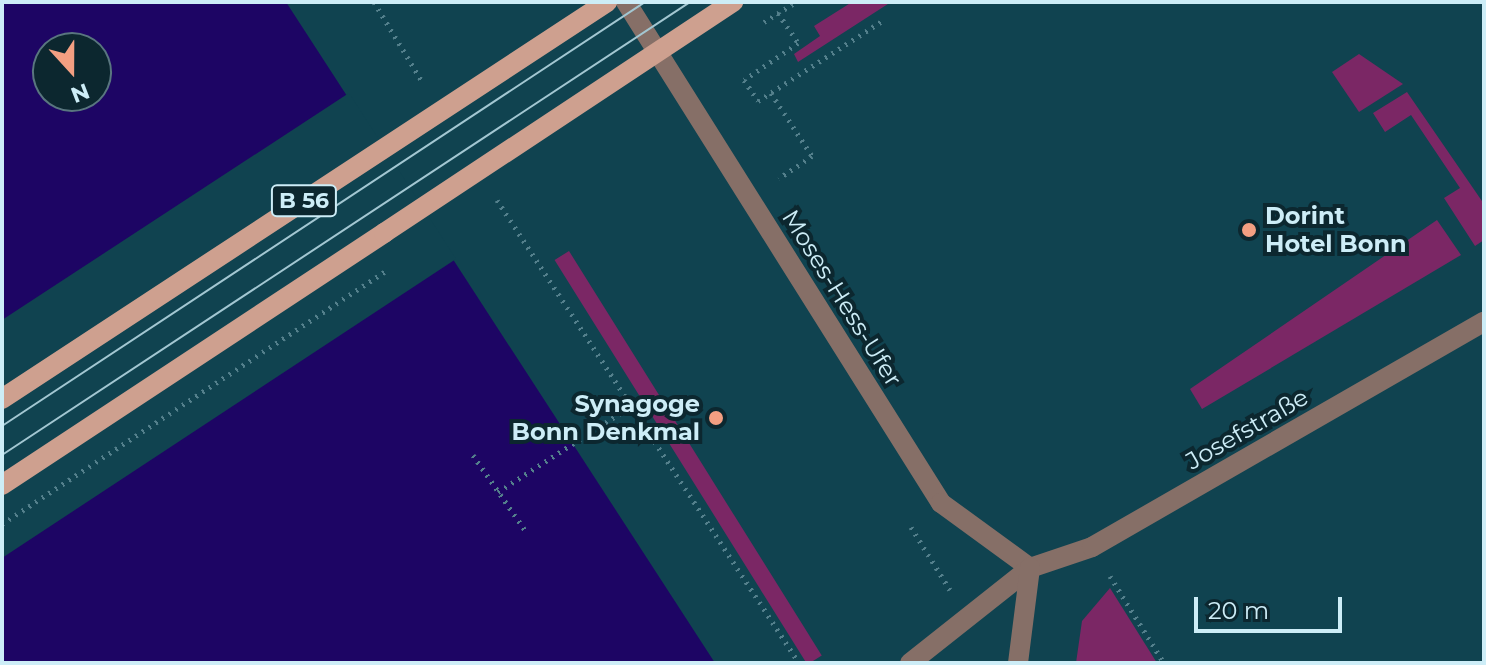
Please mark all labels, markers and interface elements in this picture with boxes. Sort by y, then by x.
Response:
north arrow [32,32,112,112]
text: N [67,77,93,109]
road number: B 56 [270,183,338,219]
place label: Dorint Hotel Bonn [1265,202,1407,258]
street label: Moses-Hess-Ufer [776,204,908,392]
marker: Dorint Hotel Bonn [1240,221,1258,239]
street label: Josefstraße [1181,382,1313,476]
place label: Synagoge Bonn Denkmal [512,390,700,446]
marker: Synagoge Bonn Denkmal [707,409,725,427]
scale bar [1198,581,1346,631]
text: 20 m [1208,596,1269,625]

